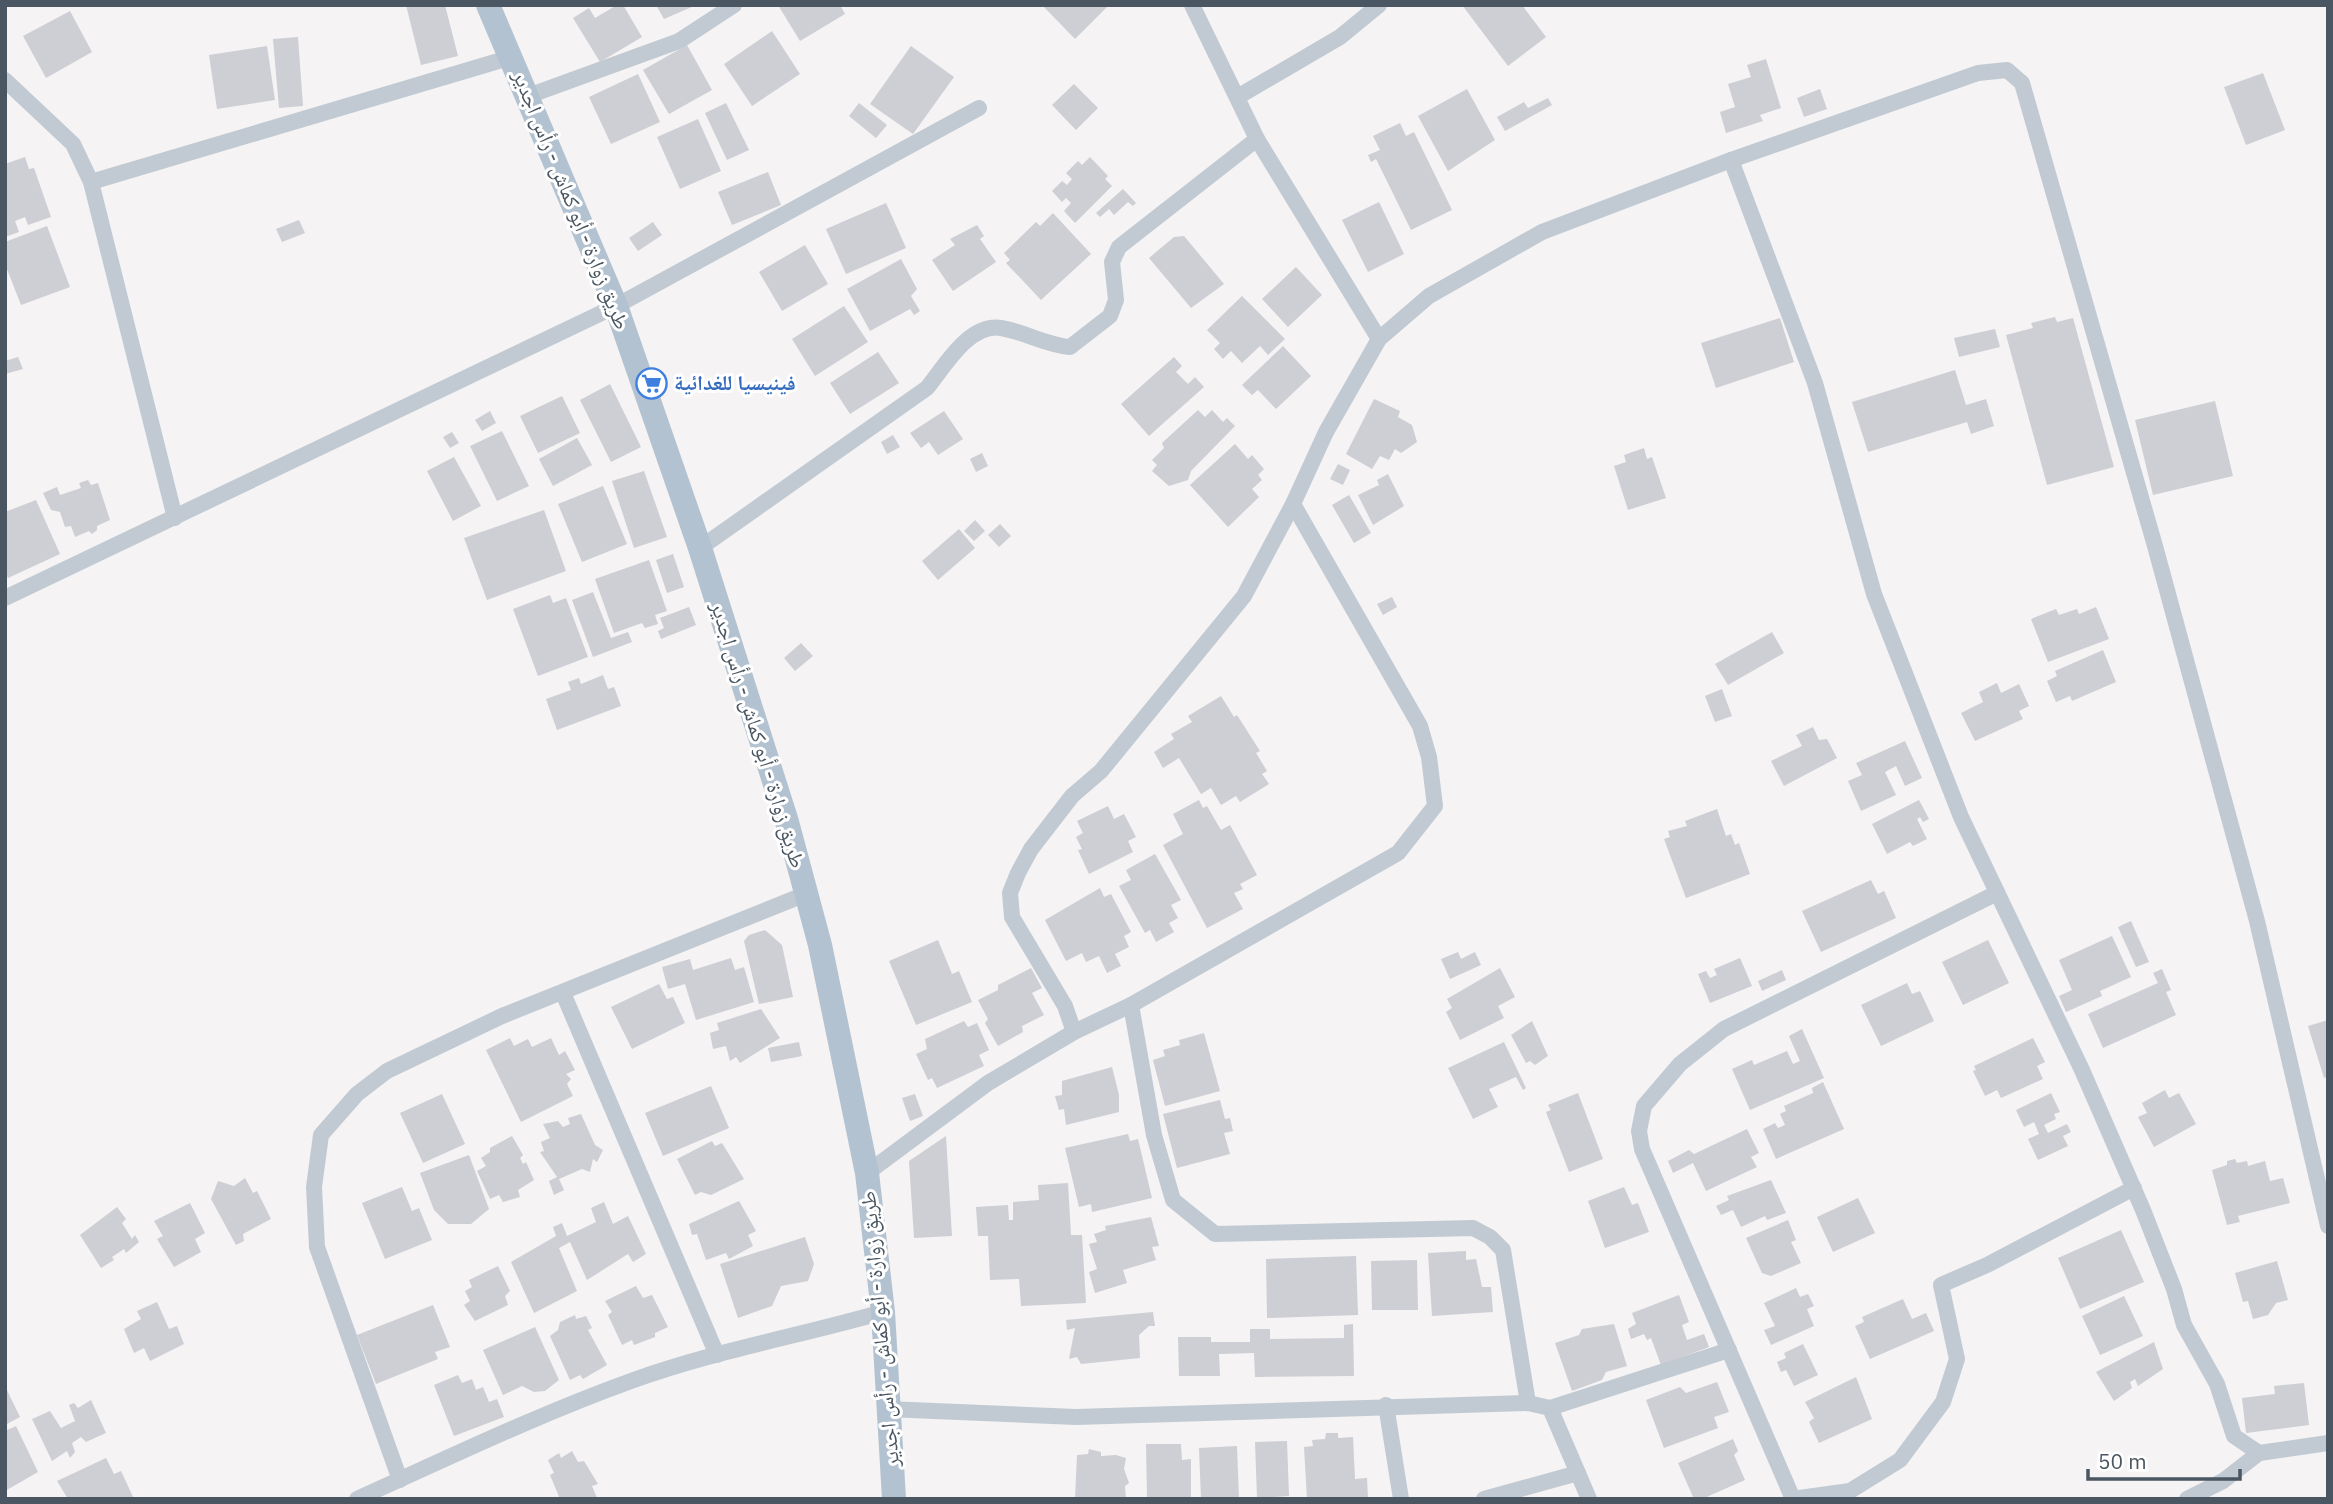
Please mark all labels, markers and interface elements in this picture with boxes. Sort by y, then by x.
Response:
street label: طريق زوارة - أبو كماش - رأس اجدير [507,65,637,333]
supermarket icon: فينيسيا للغدائية [634,366,668,400]
place label: فينيسيا للغدائية [674,368,796,396]
street label: طريق زوارة - أبو كماش - رأس اجدير [705,597,813,871]
street label: طريق زوارة - أبو كماش - رأس اجدير [853,1190,905,1469]
scale bar [2088,1438,2240,1482]
text: 50 m [2098,1447,2147,1475]

